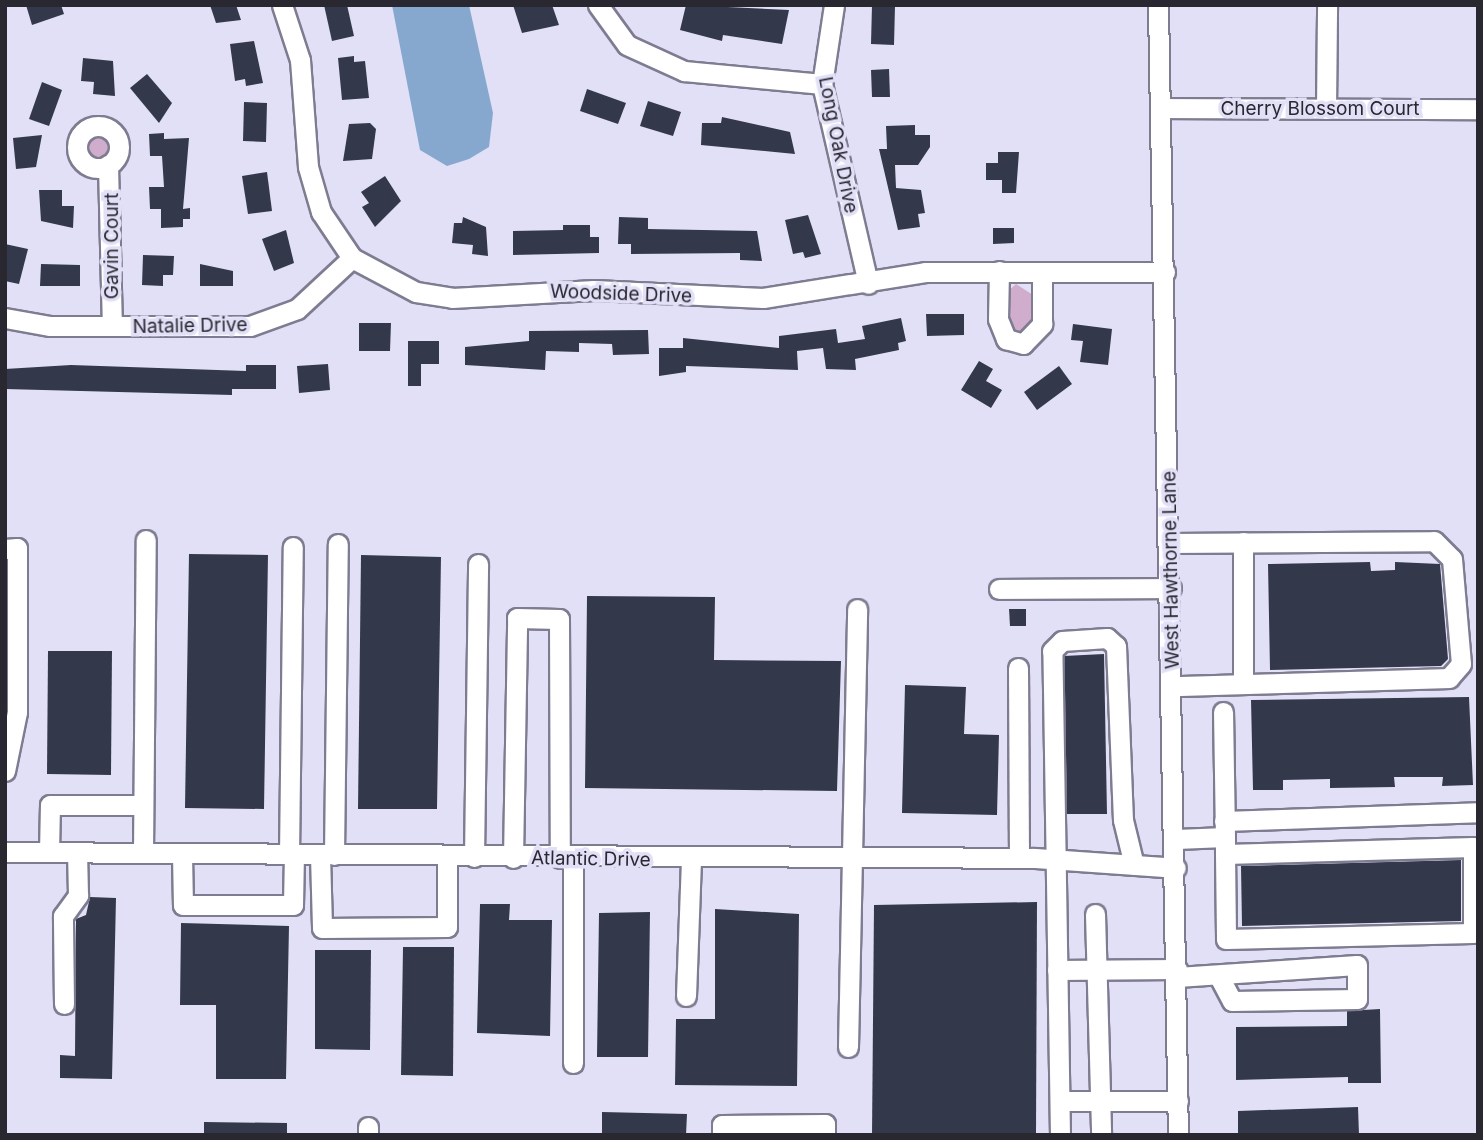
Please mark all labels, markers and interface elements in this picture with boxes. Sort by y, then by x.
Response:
street label: Long Oak Drive [814,75,862,215]
street label: Cherry Blossom Court [1220,98,1420,120]
street label: Gavin Court [101,193,123,299]
street label: Woodside Drive [550,280,692,308]
street label: Natalie Drive [132,314,248,338]
street label: West Hawthorne Lane [1158,471,1184,669]
street label: Atlantic Drive [531,847,651,871]

